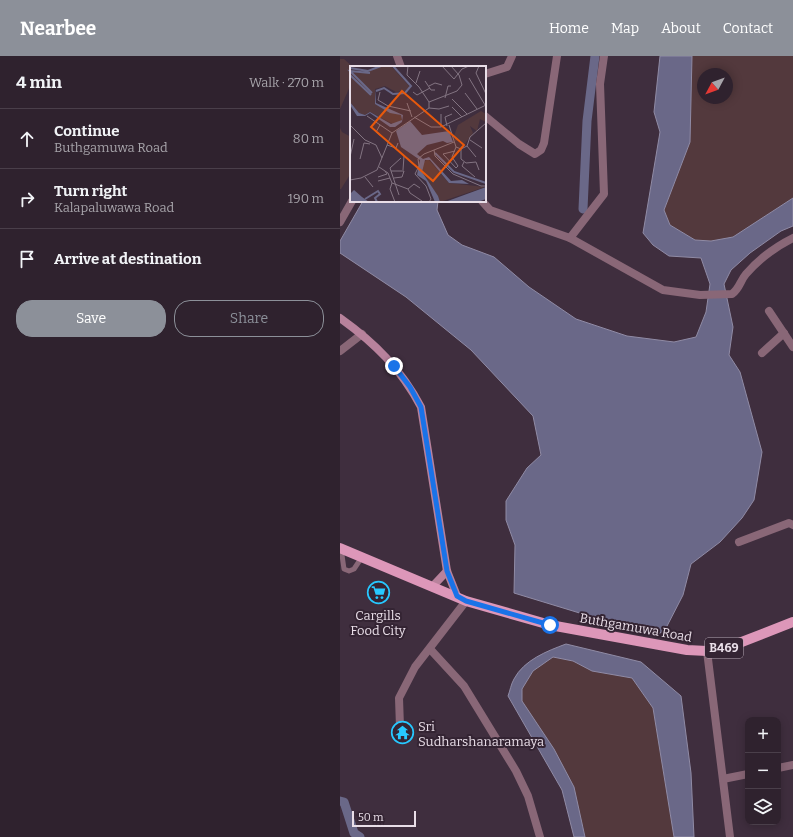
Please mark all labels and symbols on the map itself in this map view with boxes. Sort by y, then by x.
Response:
inset map [350,66,486,202]
north arrow [697,68,733,104]
route end [385,357,403,375]
supermarket icon: Cargills Food City [365,580,391,606]
place label: Cargills Food City [350,608,406,638]
street label: Buthgamuwa Road [579,610,694,645]
route start [541,616,559,634]
road number: B469 [705,638,743,658]
place label: Sri Sudharshanaramaya [418,719,544,749]
temple icon: Sri Sudharshanaramaya [390,720,416,746]
scale bar [352,809,416,828]

